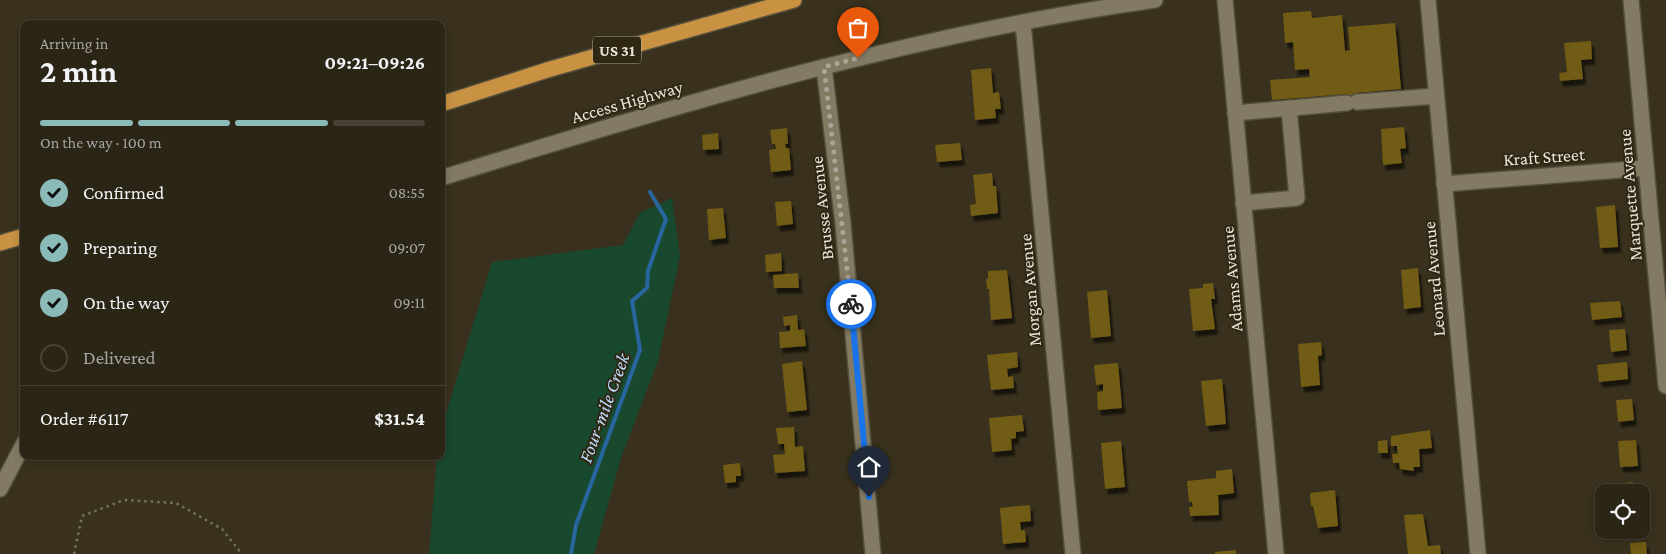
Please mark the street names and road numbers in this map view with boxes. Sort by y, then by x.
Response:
road number: US 31 [593,36,641,64]
street label: Access Highway [569,76,686,127]
street label: Marquette Avenue [1614,128,1646,262]
street label: Kraft Street [1503,144,1586,170]
street label: Brusse Avenue [807,155,837,261]
street label: Leonard Avenue [1419,220,1449,338]
street label: Adams Avenue [1217,225,1247,333]
street label: Morgan Avenue [1015,233,1045,347]

